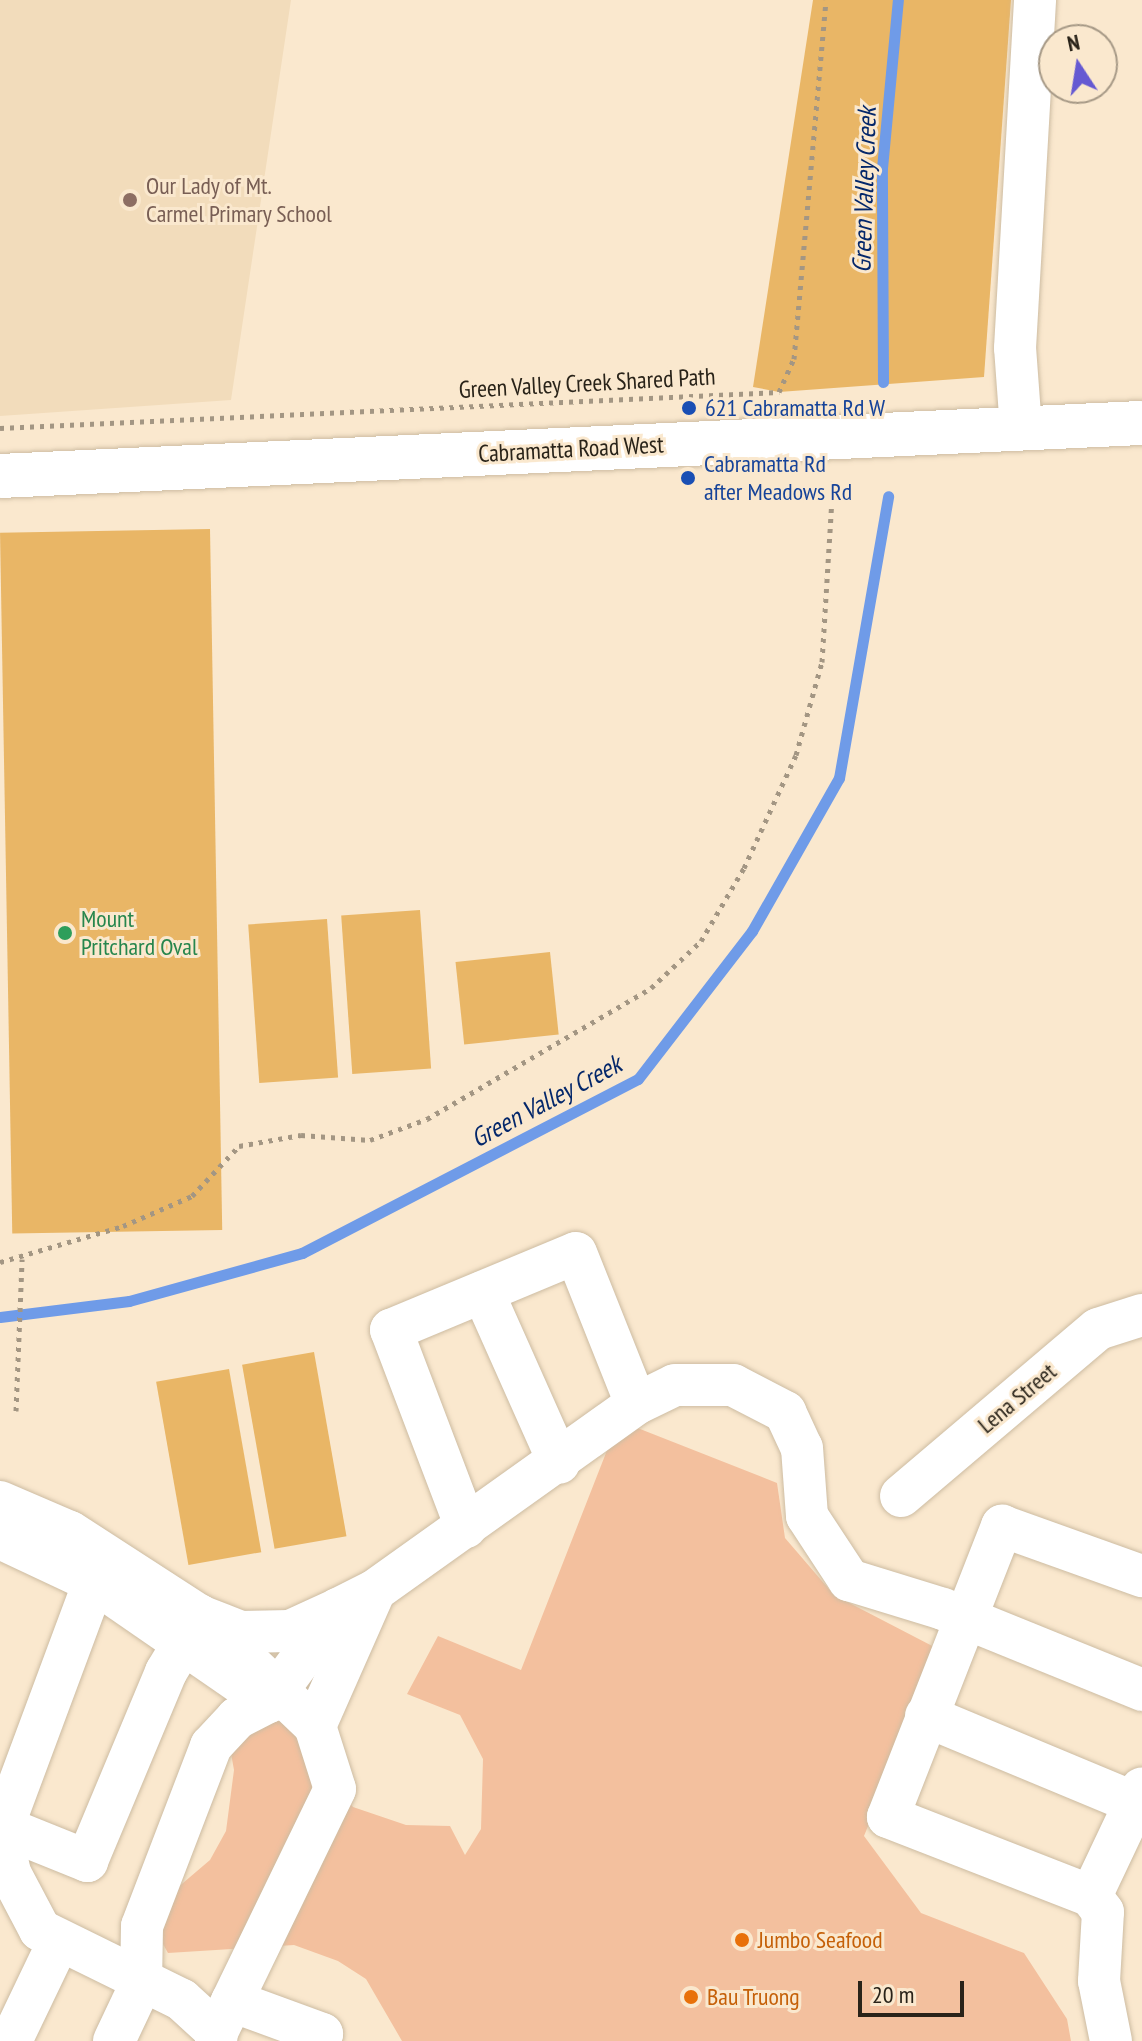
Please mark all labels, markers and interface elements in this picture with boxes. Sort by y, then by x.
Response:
north arrow [1038,24,1118,104]
text: N [1065,28,1082,57]
water label: Green Valley Creek [845,106,883,274]
place label: Our Lady of Mt. Carmel Primary School [146,172,333,228]
marker: Our Lady of Mt. Carmel Primary School [121,191,139,209]
street label: Green Valley Creek Shared Path [457,362,717,404]
place label: 621 Cabramatta Rd W [705,394,886,422]
marker: 621 Cabramatta Rd W [680,399,698,417]
street label: Cabramatta Road West [477,430,665,468]
place label: Cabramatta Rd after Meadows Rd [704,450,852,506]
marker: Cabramatta Rd after Meadows Rd [679,469,697,487]
place label: Mount Pritchard Oval [81,905,198,961]
marker: Mount Pritchard Oval [56,924,74,942]
water label: Green Valley Creek [465,1048,627,1154]
street label: Lena Street [972,1357,1062,1439]
place label: Jumbo Seafood [758,1926,883,1954]
marker: Jumbo Seafood [733,1931,751,1949]
scale bar [862,1965,968,2015]
text: 20 m [872,1979,914,2010]
place label: Bau Truong [707,1983,800,2011]
marker: Bau Truong [682,1988,700,2006]

